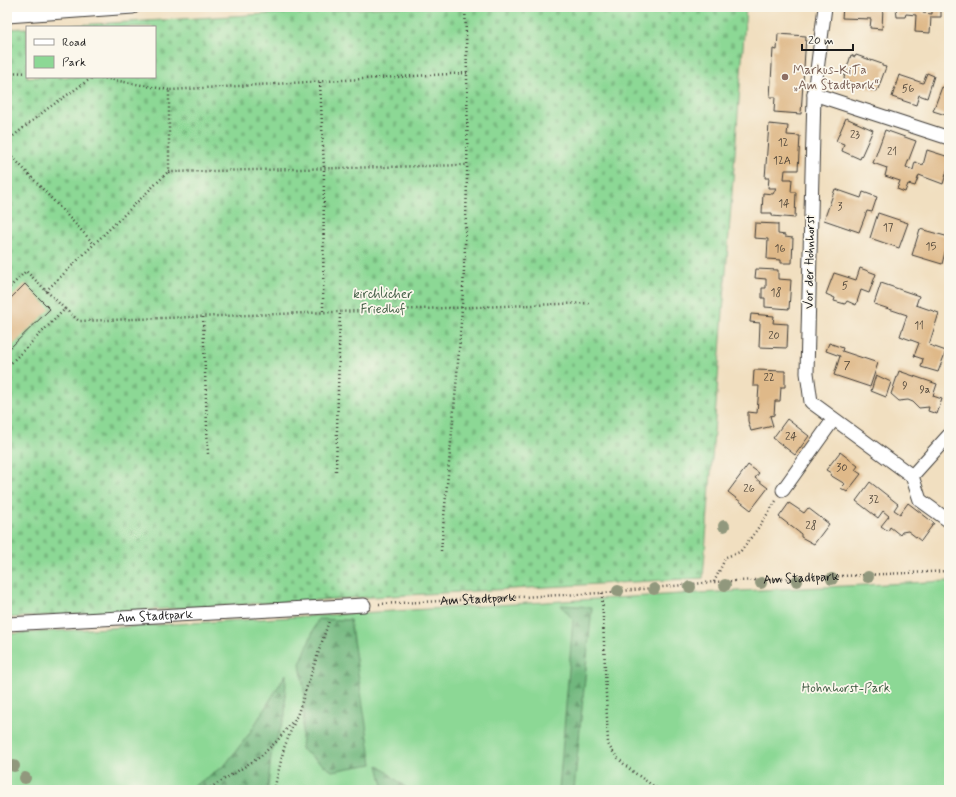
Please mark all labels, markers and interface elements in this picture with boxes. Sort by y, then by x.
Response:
legend [26,26,156,78]
scale bar [802,26,853,52]
text: 20 m [808,33,834,49]
text: Road [62,35,86,51]
text: Park [62,55,86,71]
place label: Markus-KiTa „Am Stadtpark“ [793,62,879,94]
marker: Markus-KiTa „Am Stadtpark“ [780,72,790,82]
house number: 56 [902,82,914,96]
house number: 23 [850,128,860,142]
house number: 12 [778,136,789,150]
house number: 21 [887,145,897,159]
house number: 12A [773,154,791,168]
house number: 14 [778,197,790,211]
house number: 3 [838,200,843,214]
street label: Vor der Hohnhorst [801,215,819,309]
house number: 17 [883,221,894,235]
house number: 15 [926,240,937,254]
house number: 16 [775,242,786,256]
house number: 5 [842,279,849,293]
park label: kirchlicher Friedhof [353,286,413,318]
house number: 18 [771,286,781,300]
house number: 11 [914,319,924,333]
house number: 20 [768,329,780,343]
house number: 7 [844,359,851,373]
house number: 22 [763,371,775,385]
house number: 9 [902,379,908,393]
house number: 9a [919,383,931,397]
house number: 24 [785,430,797,444]
house number: 30 [836,461,848,475]
house number: 26 [743,482,755,496]
house number: 32 [869,493,880,507]
house number: 28 [805,519,817,533]
street label: Am Stadtpark [763,568,840,588]
street label: Am Stadtpark [439,589,517,609]
street label: Am Stadtpark [116,606,194,627]
park label: Hohnhorst-Park [802,680,891,697]

